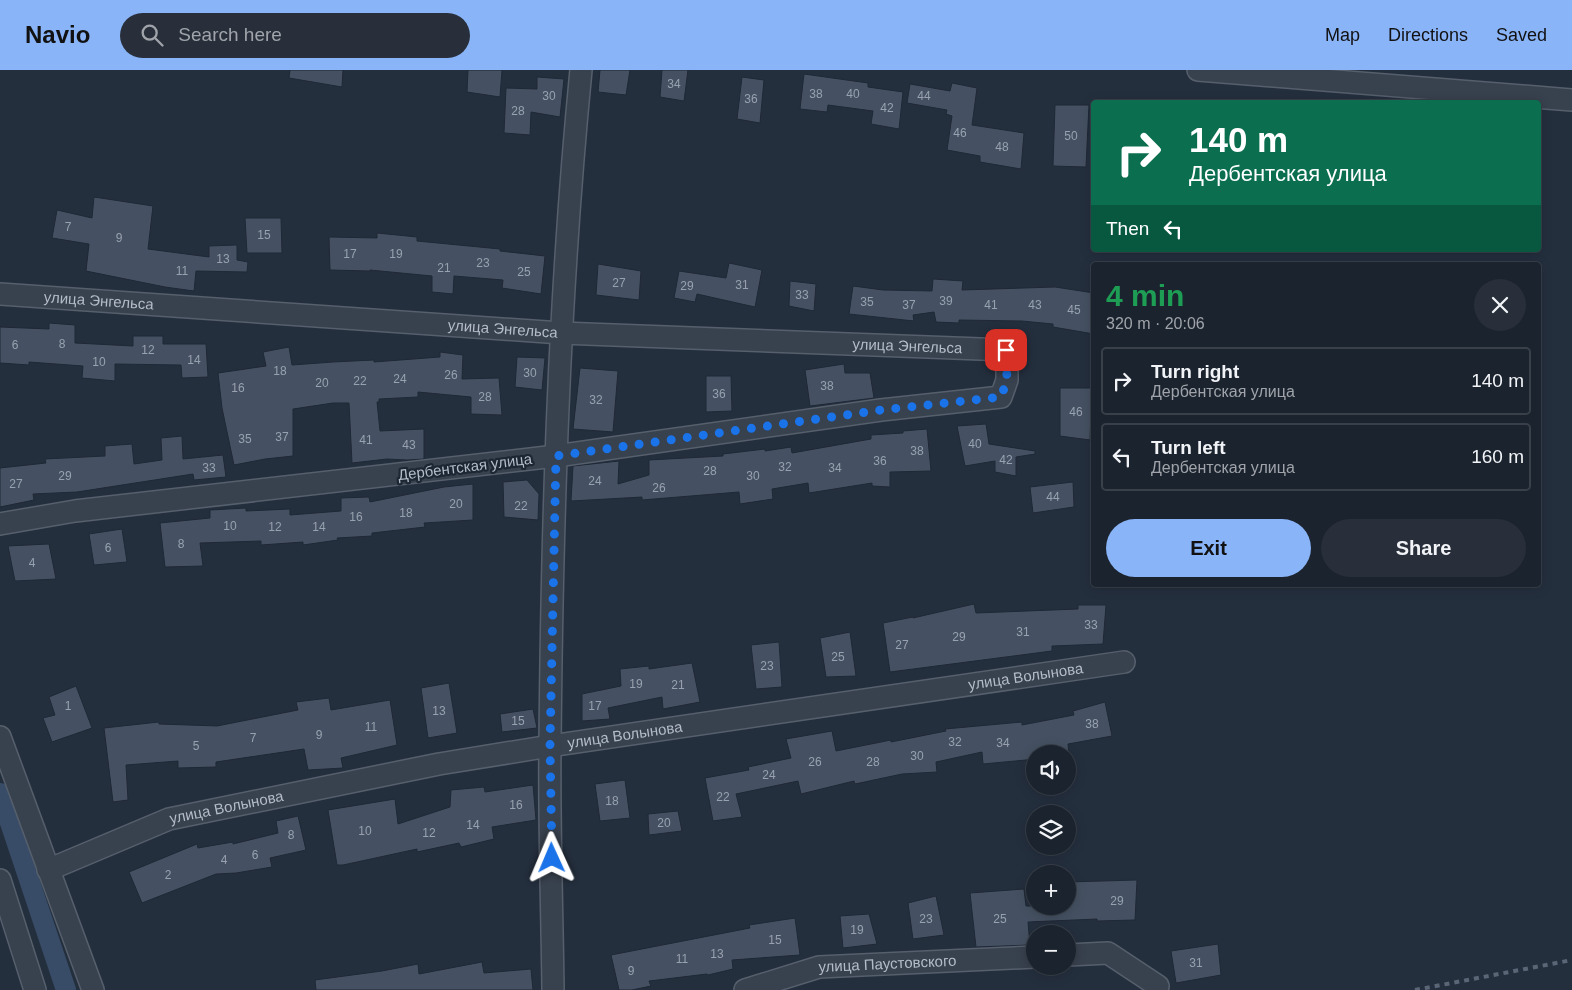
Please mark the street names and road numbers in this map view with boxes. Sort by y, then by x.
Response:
street label: улица Энгельса [43,288,155,313]
street label: улица Энгельса [447,316,559,341]
street label: улица Энгельса [852,335,963,356]
street label: Дербентская улица [397,450,534,483]
street label: улица Волынова [967,659,1085,693]
street label: улица Волынова [566,718,684,751]
street label: улица Волынова [168,787,285,827]
street label: улица Паустовского [818,952,957,975]

